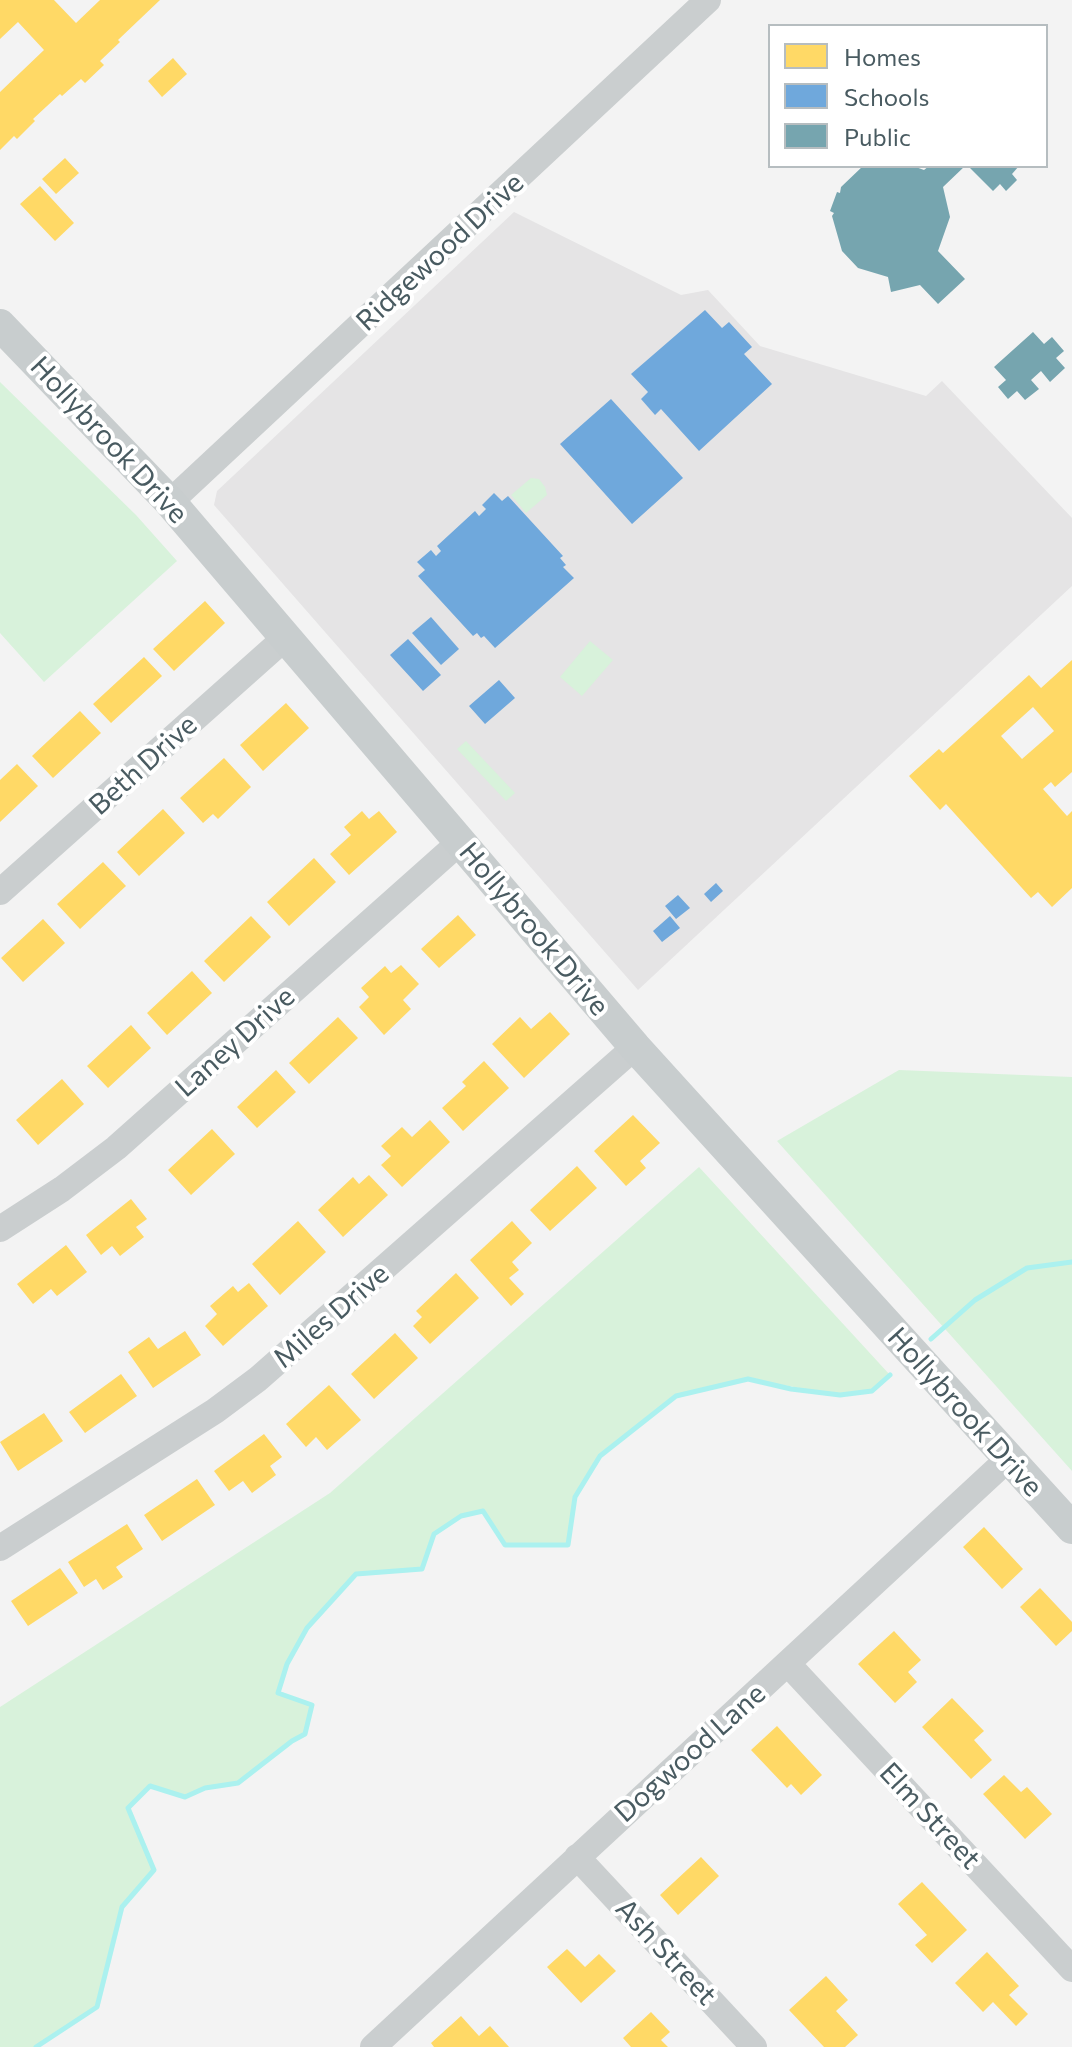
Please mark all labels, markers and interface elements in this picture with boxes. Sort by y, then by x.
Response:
legend [768,24,1048,168]
text: Homes [844,42,921,71]
text: Schools [844,82,929,111]
text: Public [844,122,911,151]
street label: Ridgewood Drive [350,166,530,338]
street label: Hollybrook Drive [23,350,195,530]
street label: Beth Drive [82,708,204,822]
street label: Hollybrook Drive [452,836,616,1022]
street label: Laney Drive [169,980,301,1104]
street label: Miles Drive [267,1257,395,1375]
street label: Hollybrook Drive [880,1321,1050,1503]
street label: Dogwood Lane [608,1677,772,1829]
street label: Elm Street [872,1756,988,1876]
street label: Ash Street [608,1892,724,2012]

